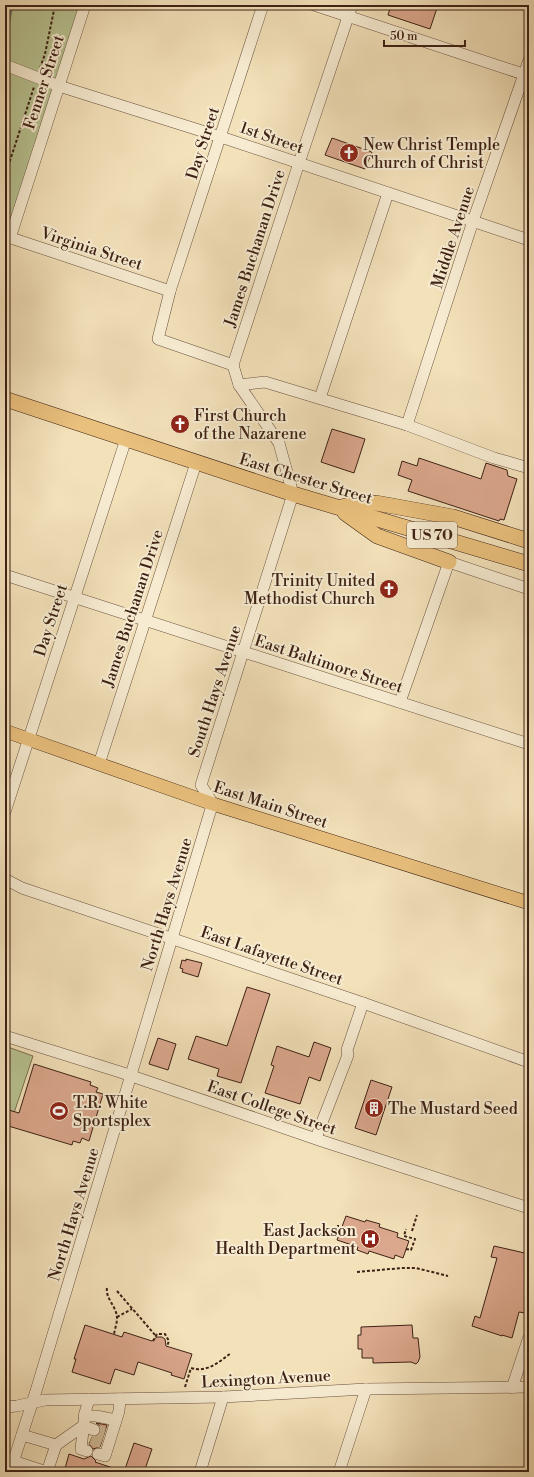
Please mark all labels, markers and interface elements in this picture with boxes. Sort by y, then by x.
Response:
scale bar [384,22,465,48]
text: 50 m [390,29,418,44]
street label: Fenner Street [19,32,69,132]
street label: Day Street [182,104,224,182]
street label: 1st Street [237,118,307,158]
place label: New Christ Temple Church of Christ [363,135,500,173]
church icon: New Christ Temple Church of Christ [338,142,360,164]
street label: James Buchanan Drive [220,167,290,331]
street label: Middle Avenue [427,184,479,291]
street label: Virginia Street [37,223,145,275]
place label: First Church of the Nazarene [194,406,307,444]
church icon: First Church of the Nazarene [169,413,191,435]
street label: East Chester Street [237,449,375,509]
road number: US 70 [407,522,457,548]
street label: James Buchanan Drive [98,527,168,691]
place label: Trinity United Methodist Church [244,571,375,609]
church icon: Trinity United Methodist Church [378,578,400,600]
street label: Day Street [30,581,72,659]
street label: South Hays Avenue [184,623,246,760]
street label: East Baltimore Street [252,631,406,697]
street label: East Main Street [211,777,331,833]
street label: North Hays Avenue [137,835,197,973]
street label: East Lafayette Street [198,922,346,990]
street label: East College Street [204,1076,339,1140]
place label: T.R. White Sportsplex [73,1093,151,1131]
building icon: The Mustard Seed [363,1097,385,1119]
place label: The Mustard Seed [388,1099,518,1119]
sports icon: T.R. White Sportsplex [48,1100,70,1122]
street label: North Hays Avenue [44,1145,104,1283]
place label: East Jackson Health Department [215,1221,356,1259]
hospital icon: East Jackson Health Department [359,1228,381,1250]
street label: Lexington Avenue [201,1366,331,1392]

